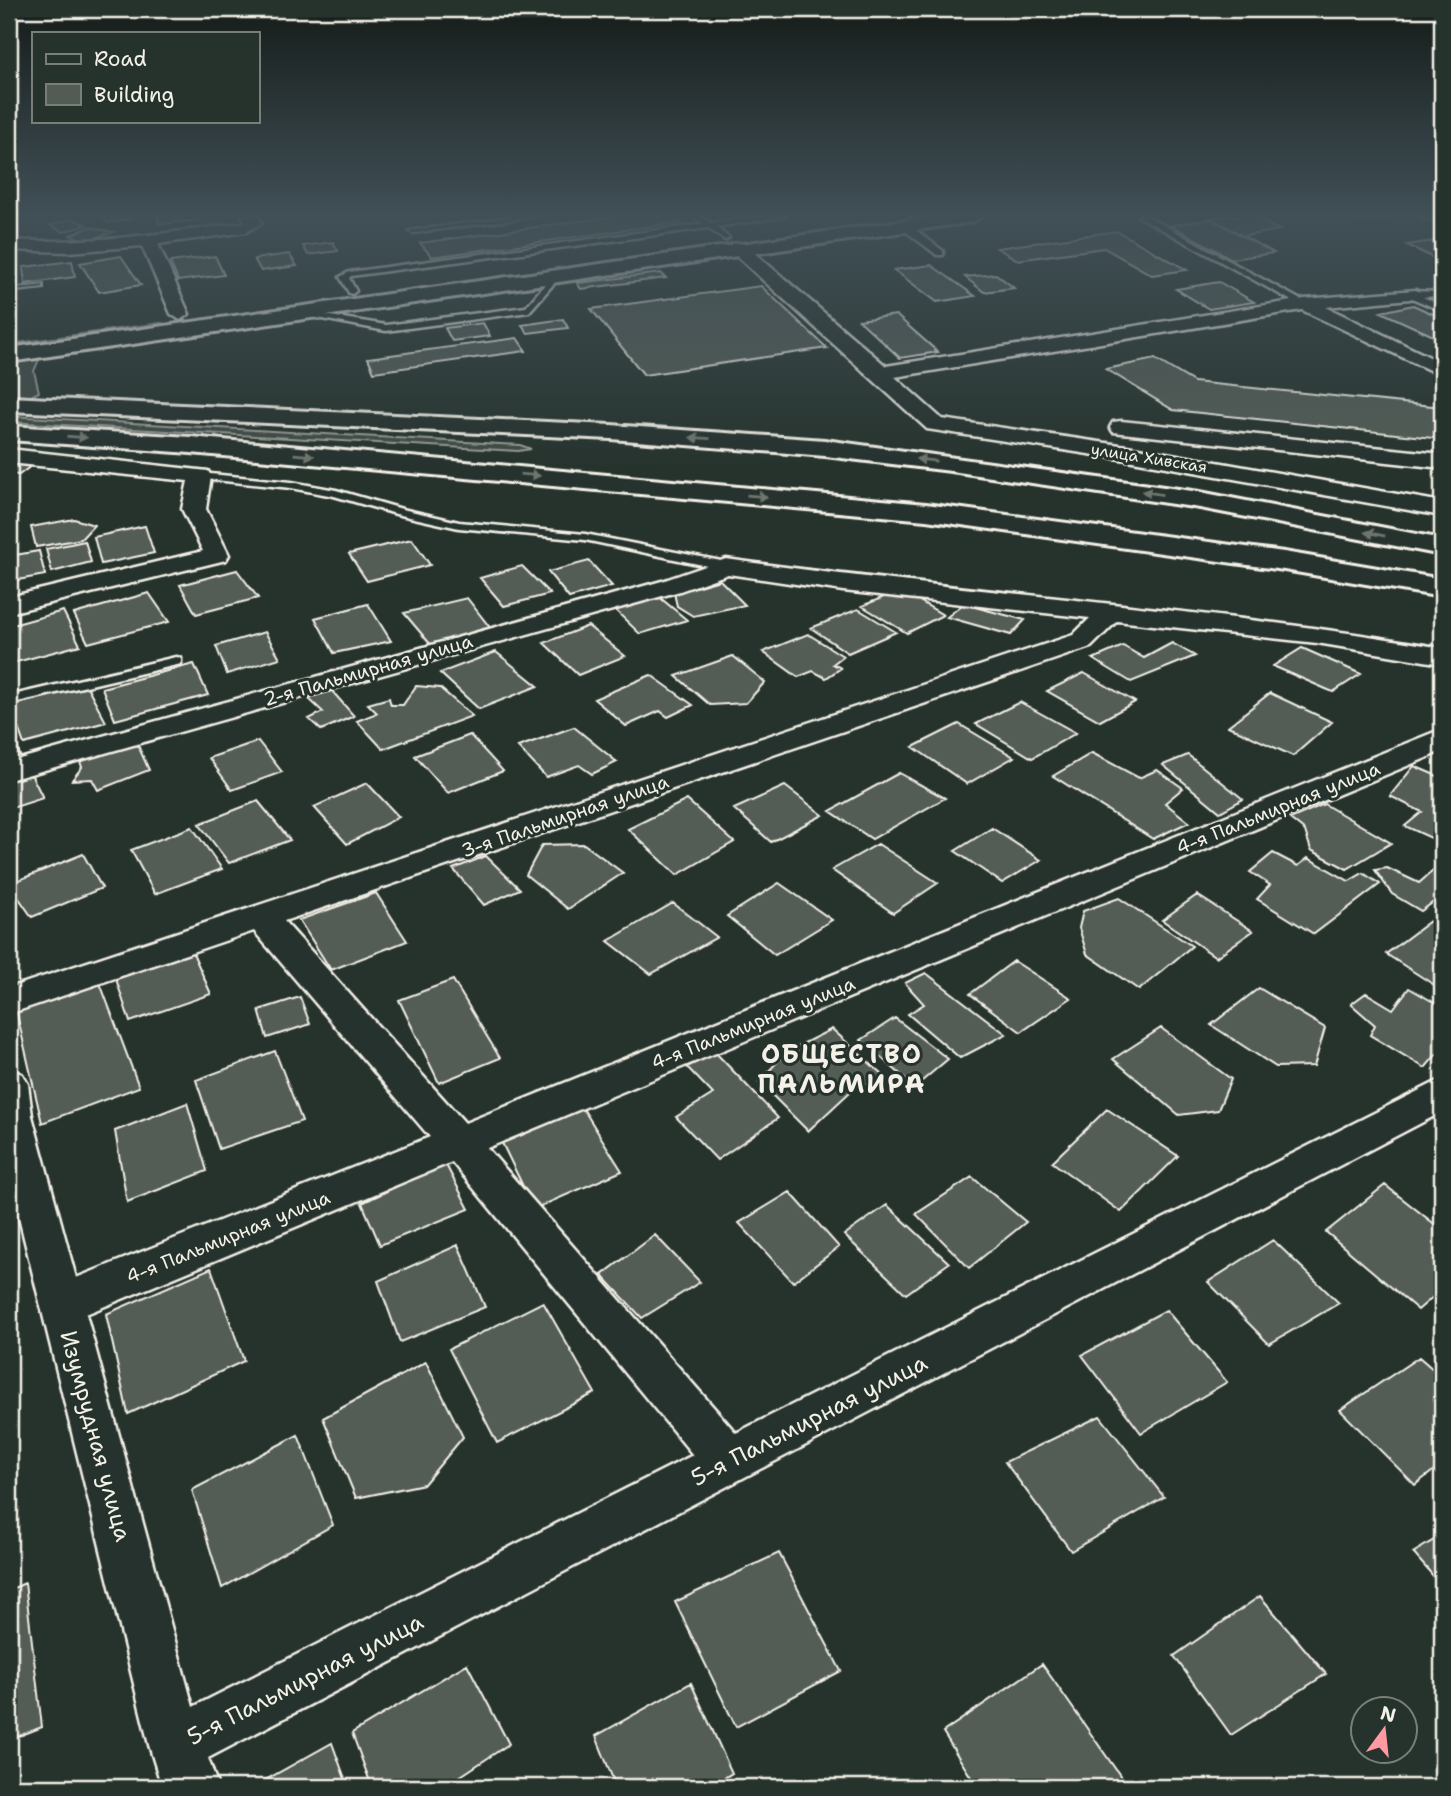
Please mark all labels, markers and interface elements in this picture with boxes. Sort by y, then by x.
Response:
legend [32,32,259,122]
text: Road [94,45,147,73]
text: Building [94,81,174,109]
one-way arrow [66,432,88,443]
one-way arrow [689,432,711,443]
street label: улица Хивская [1089,438,1209,478]
one-way arrow [293,450,315,461]
one-way arrow [915,454,937,465]
one-way arrow [519,470,541,481]
one-way arrow [1140,487,1162,498]
one-way arrow [746,491,768,502]
one-way arrow [1364,528,1386,539]
street label: 2-я Пальмирная улица [261,628,476,712]
street label: 4-я Пальмирная улица [1172,756,1384,860]
street label: 3-я Пальмирная улица [458,769,672,863]
street label: 4-я Пальмирная улица [647,971,859,1075]
district label: ОБЩЕСТВО ПАЛЬМИРА [758,1036,926,1101]
street label: 4-я Пальмирная улица [122,1185,334,1289]
street label: Изумрудная улица [53,1327,139,1545]
street label: 5-я Пальмирная улица [686,1347,932,1493]
street label: 5-я Пальмирная улица [182,1606,428,1752]
north arrow [1350,1694,1420,1764]
text: N [1378,1700,1399,1728]

